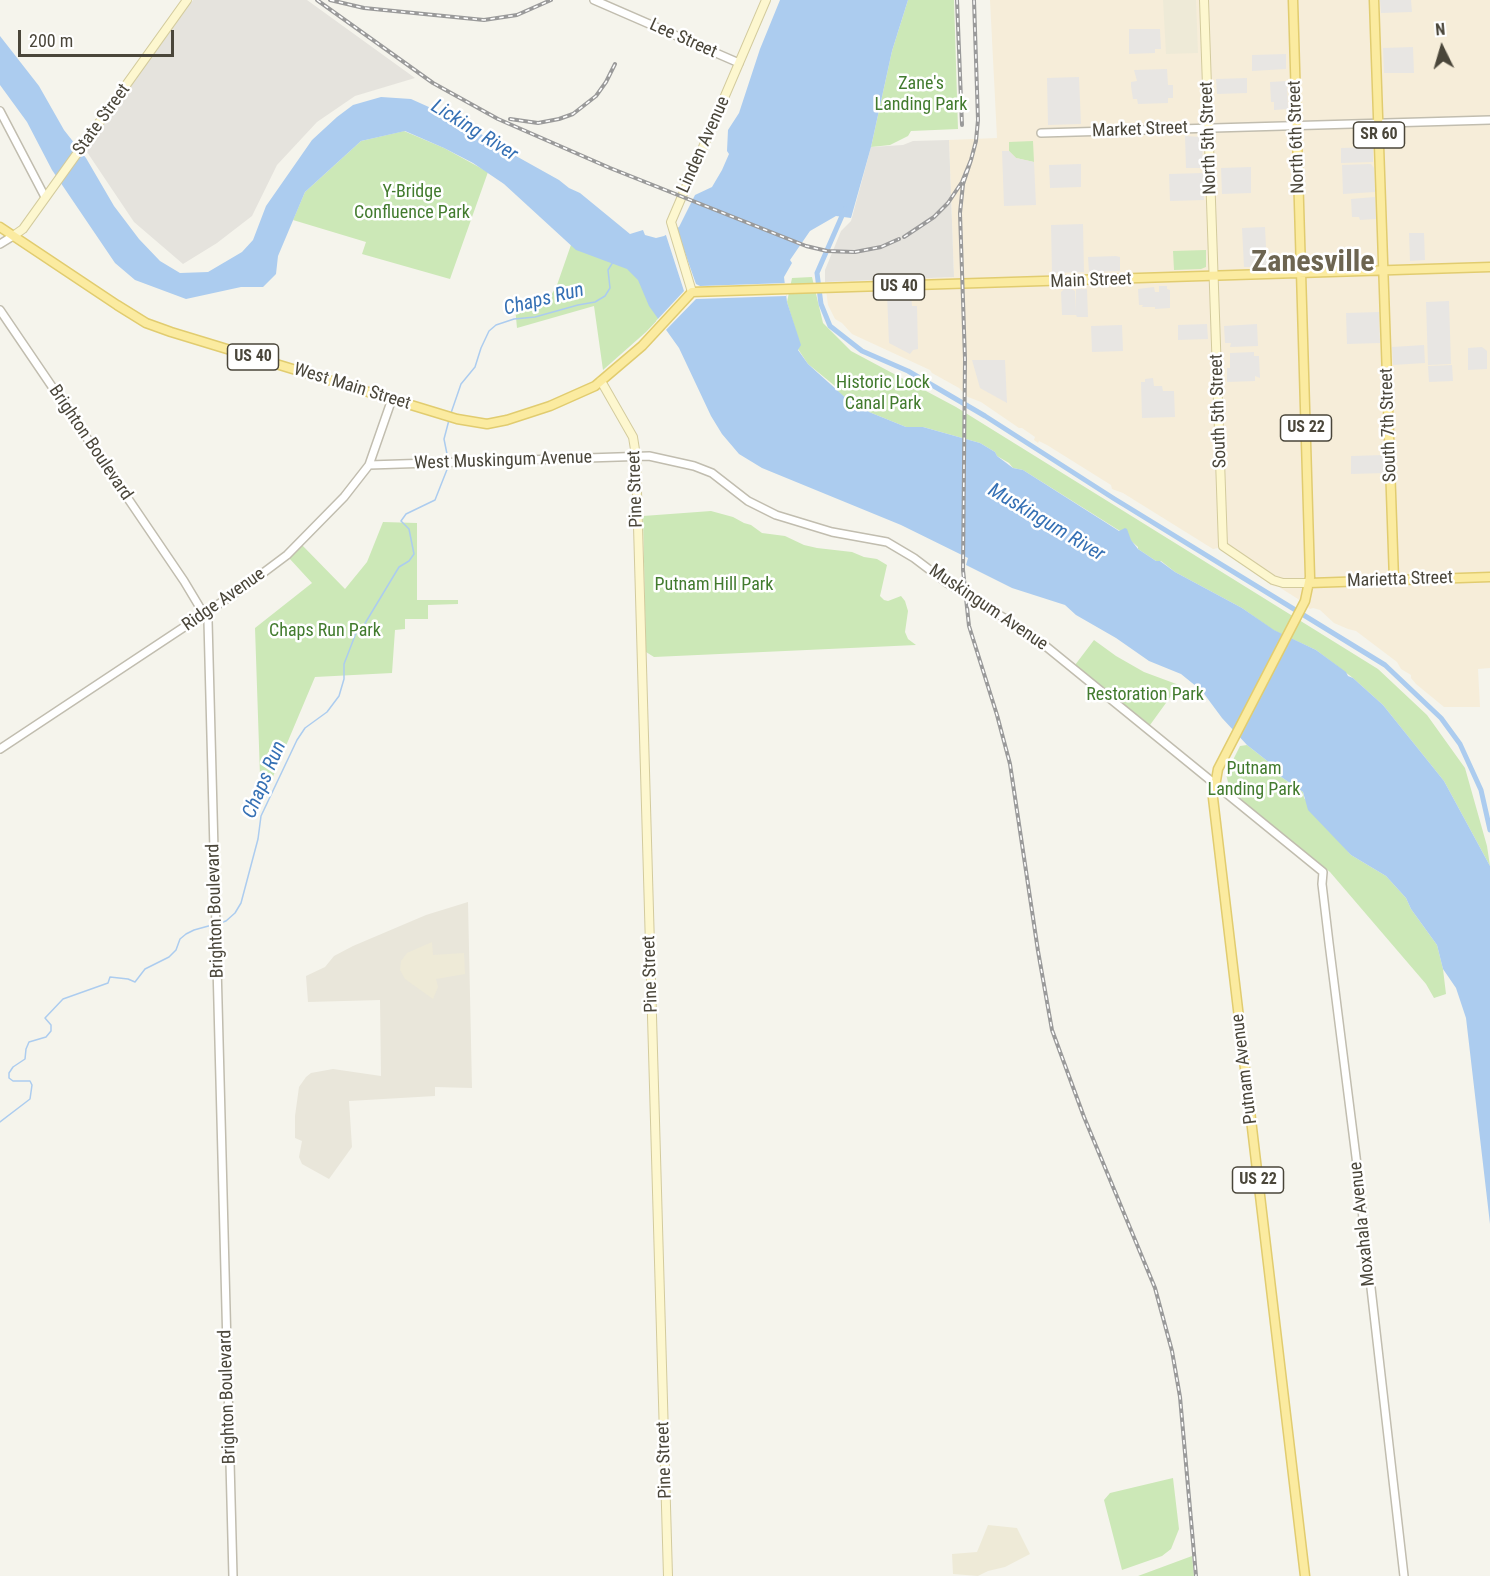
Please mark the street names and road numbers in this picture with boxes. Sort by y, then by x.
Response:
street label: Lee Street [646,15,720,63]
street label: State Street [69,80,135,160]
street label: North 6th Street [1284,80,1310,194]
street label: North 5th Street [1196,81,1222,195]
street label: Linden Avenue [673,93,735,197]
street label: Market Street [1092,118,1188,142]
road number: SR 60 [1354,122,1404,148]
street label: Main Street [1050,269,1132,293]
road number: US 40 [874,274,924,300]
road number: US 40 [228,344,278,370]
street label: South 5th Street [1206,353,1232,469]
street label: West Main Street [291,359,413,415]
street label: South 7th Street [1376,367,1402,483]
street label: Brighton Boulevard [43,381,137,505]
road number: US 22 [1280,415,1332,441]
street label: West Muskingum Avenue [414,447,592,475]
street label: Pine Street [624,450,648,528]
street label: Muskingum Avenue [925,560,1051,656]
street label: Ridge Avenue [179,564,269,636]
street label: Marietta Street [1347,567,1453,593]
street label: Brighton Boulevard [203,843,229,979]
street label: Pine Street [639,935,663,1013]
street label: Putnam Avenue [1228,1013,1262,1125]
street label: Moxahala Avenue [1346,1161,1380,1287]
road number: US 22 [1232,1167,1284,1193]
street label: Brighton Boulevard [215,1329,241,1465]
street label: Pine Street [653,1421,677,1499]

